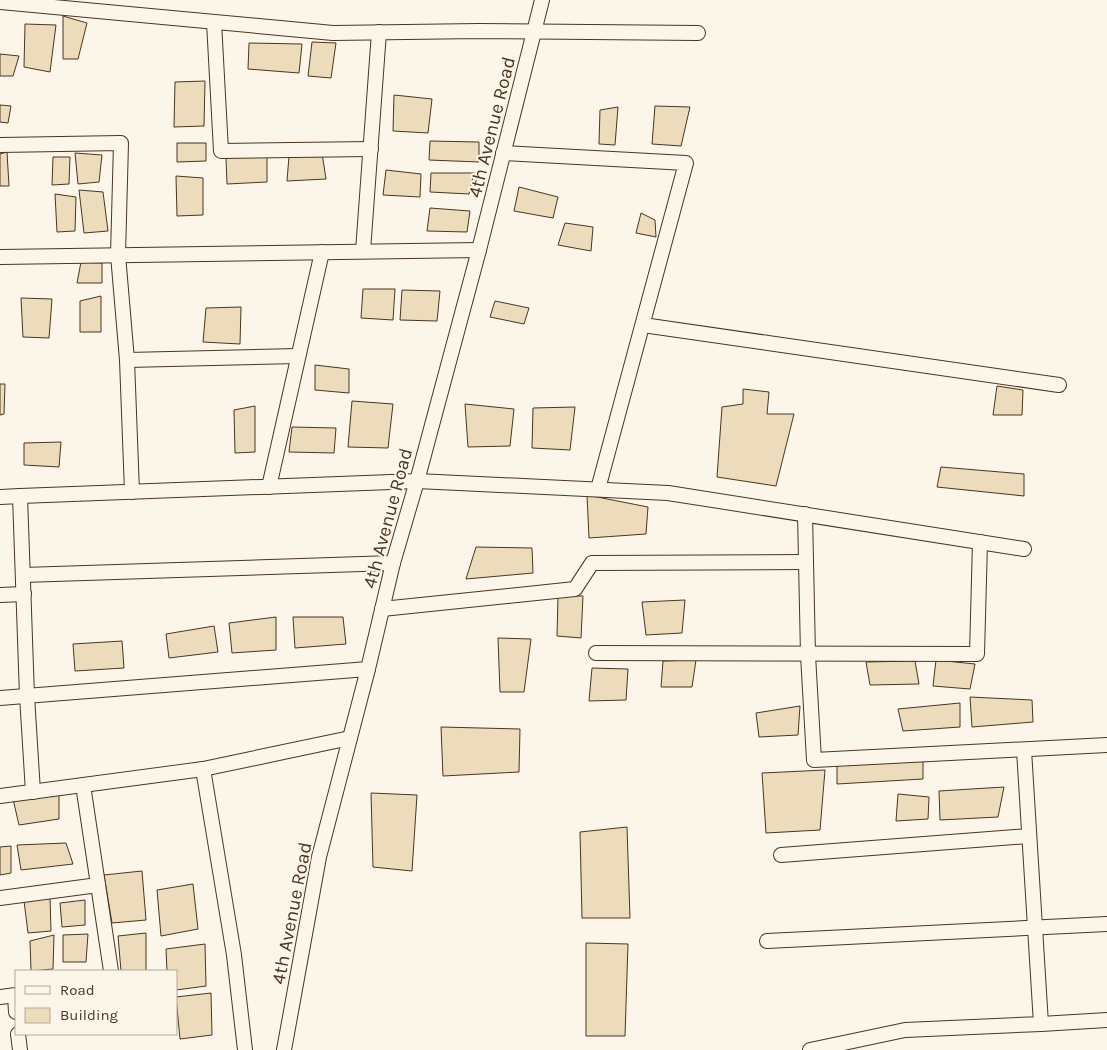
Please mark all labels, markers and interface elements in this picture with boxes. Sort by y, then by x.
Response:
street label: 4th Avenue Road [464,54,520,200]
street label: 4th Avenue Road [359,446,417,591]
street label: 4th Avenue Road [267,840,317,986]
legend [15,970,178,1035]
text: Road [60,981,95,999]
text: Building [60,1006,118,1024]

